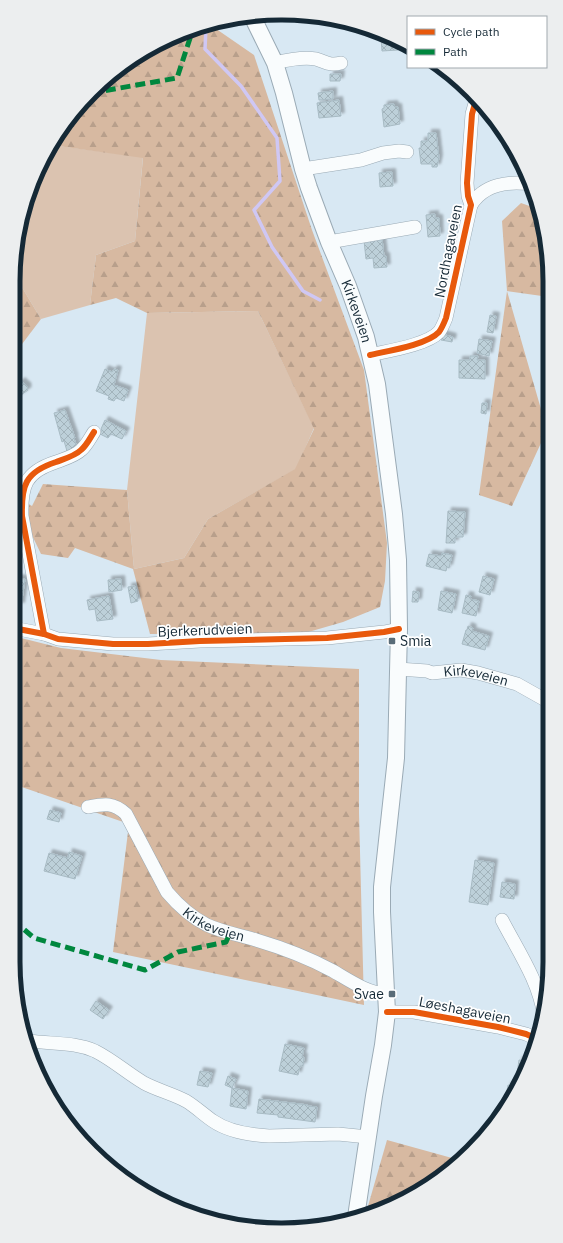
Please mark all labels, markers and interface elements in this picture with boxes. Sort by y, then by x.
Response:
legend [407,16,547,68]
text: Cycle path [443,24,500,39]
text: Path [443,44,468,59]
street label: Nordhagaveien [430,203,466,299]
street label: Kirkeveien [337,277,376,344]
street label: Bjerkerudveien [157,619,253,641]
place label: Smia [400,632,432,650]
marker: Smia [387,636,397,646]
street label: Kirkeveien [443,661,510,690]
street label: Kirkeveien [179,903,246,945]
place label: Svae [354,985,384,1003]
marker: Svae [387,989,397,999]
street label: Løeshagaveien [418,992,512,1028]

